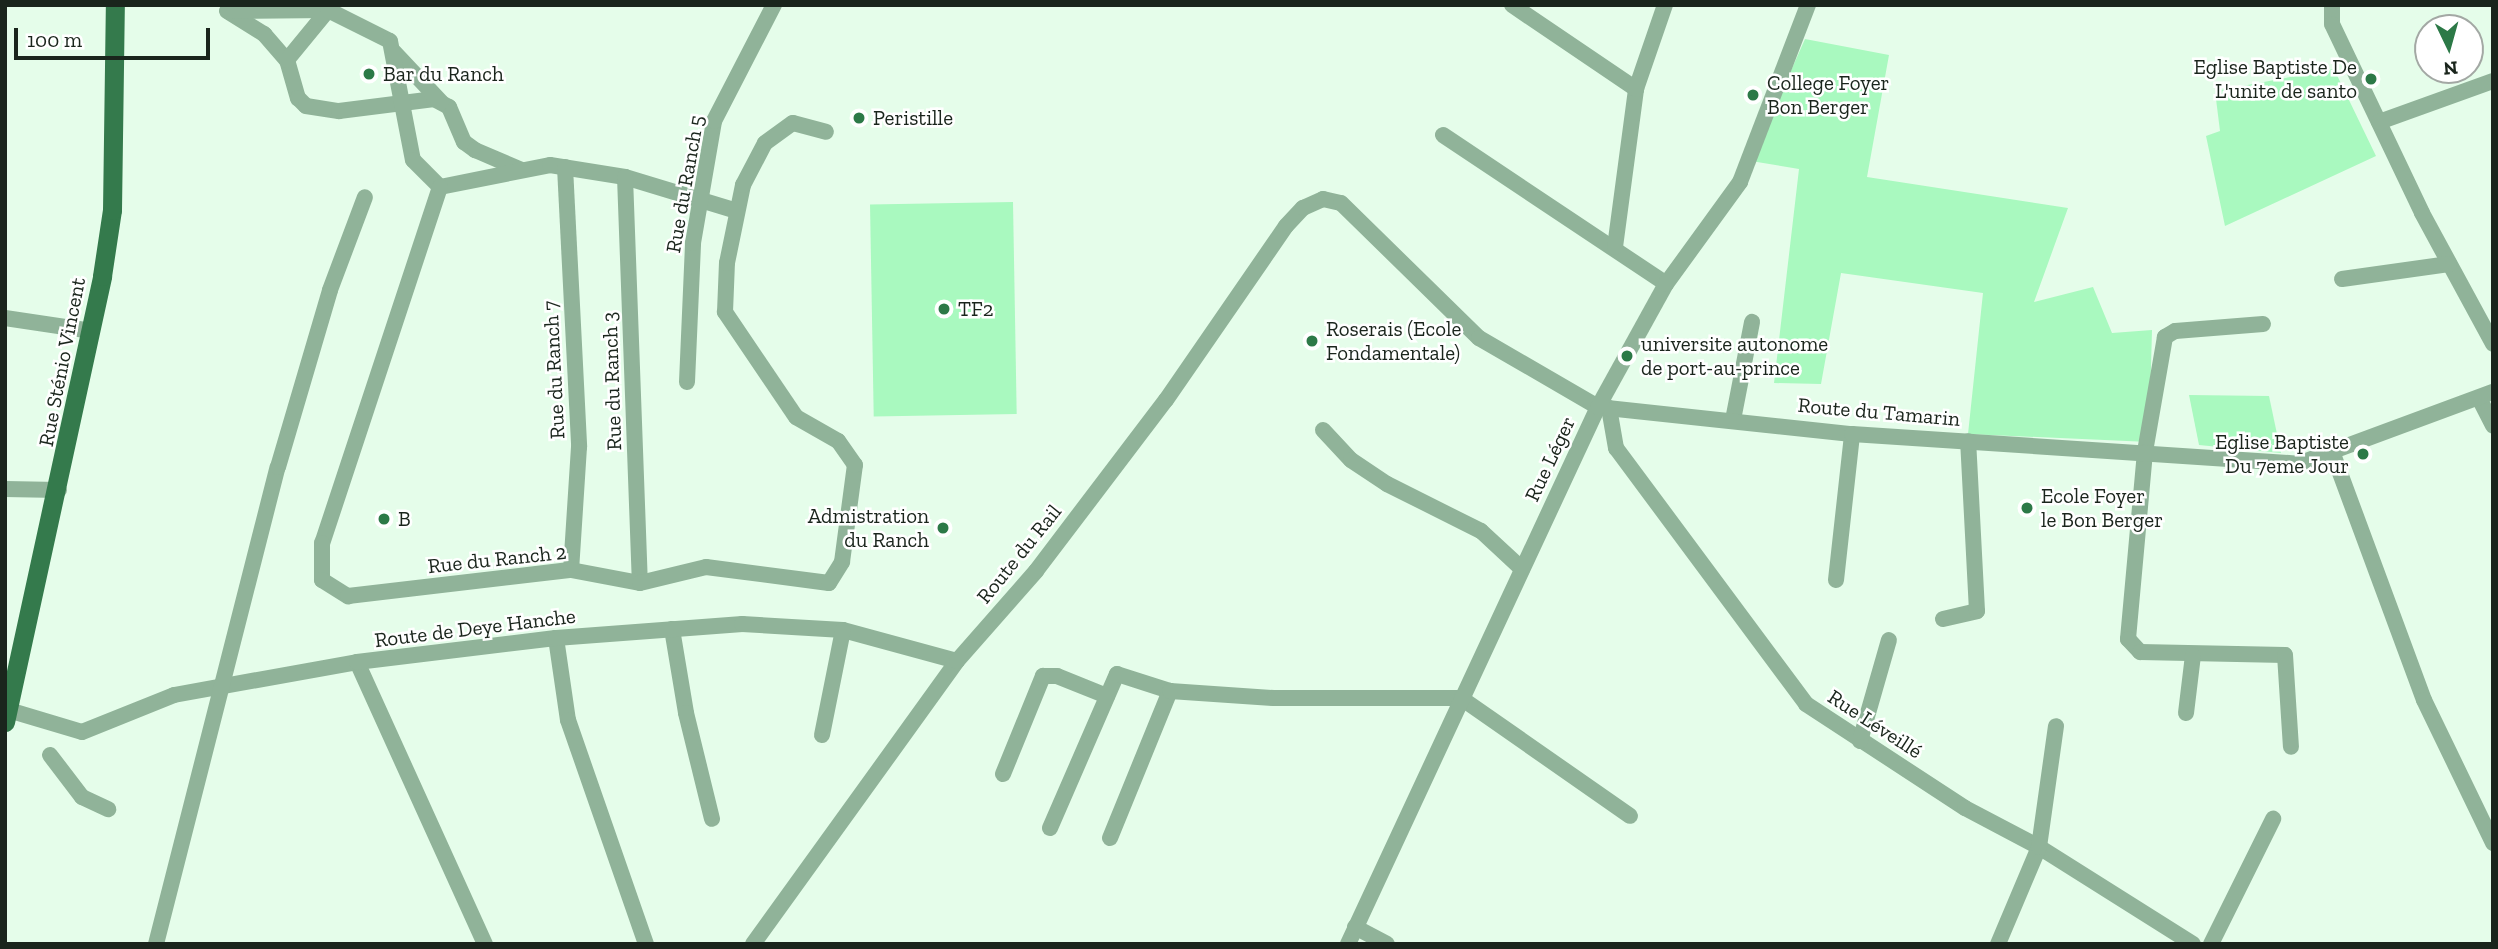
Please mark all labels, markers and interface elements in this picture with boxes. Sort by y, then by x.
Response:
scale bar [18,14,214,58]
north arrow [2414,14,2484,84]
text: 100 m [27,27,82,52]
place label: Eglise Baptiste De L'unite de santo [2193,54,2357,104]
text: N [2443,56,2459,81]
place label: Bar du Ranch [383,61,504,87]
marker: Bar du Ranch [361,66,377,82]
place label: College Foyer Bon Berger [1767,70,1889,120]
marker: Eglise Baptiste De L'unite de santo [2363,71,2379,87]
marker: College Foyer Bon Berger [1745,87,1761,103]
place label: Peristille [873,105,953,131]
marker: Peristille [851,110,867,126]
street label: Rue du Ranch 5 [660,113,710,255]
street label: Rue Sténio Vincent [33,275,91,449]
place label: TF2 [958,296,994,322]
street label: Rue du Ranch 7 [538,300,570,440]
marker: TF2 [936,301,952,317]
street label: Rue du Ranch 3 [597,311,627,451]
place label: Roserais (Ecole Fondamentale) [1326,316,1461,366]
place label: universite autonome de port-au-prince [1641,331,1828,381]
marker: Roserais (Ecole Fondamentale) [1304,333,1320,349]
marker: universite autonome de port-au-prince [1619,348,1635,364]
street label: Route du Tamarin [1797,392,1961,432]
street label: Rue Léger [1519,412,1581,506]
place label: Eglise Baptiste Du 7eme Jour [2215,429,2349,479]
marker: Eglise Baptiste Du 7eme Jour [2355,446,2371,462]
place label: Ecole Foyer le Bon Berger [2041,483,2163,533]
street label: Route du Rail [971,499,1067,609]
marker: Ecole Foyer le Bon Berger [2019,500,2035,516]
place label: Admistration du Ranch [808,503,929,553]
place label: B [398,506,411,532]
marker: B [376,511,392,527]
marker: Admistration du Ranch [935,520,951,536]
street label: Rue du Ranch 2 [426,539,568,579]
street label: Route de Deye Hanche [373,603,577,653]
street label: Rue Léveillé [1823,684,1927,764]

